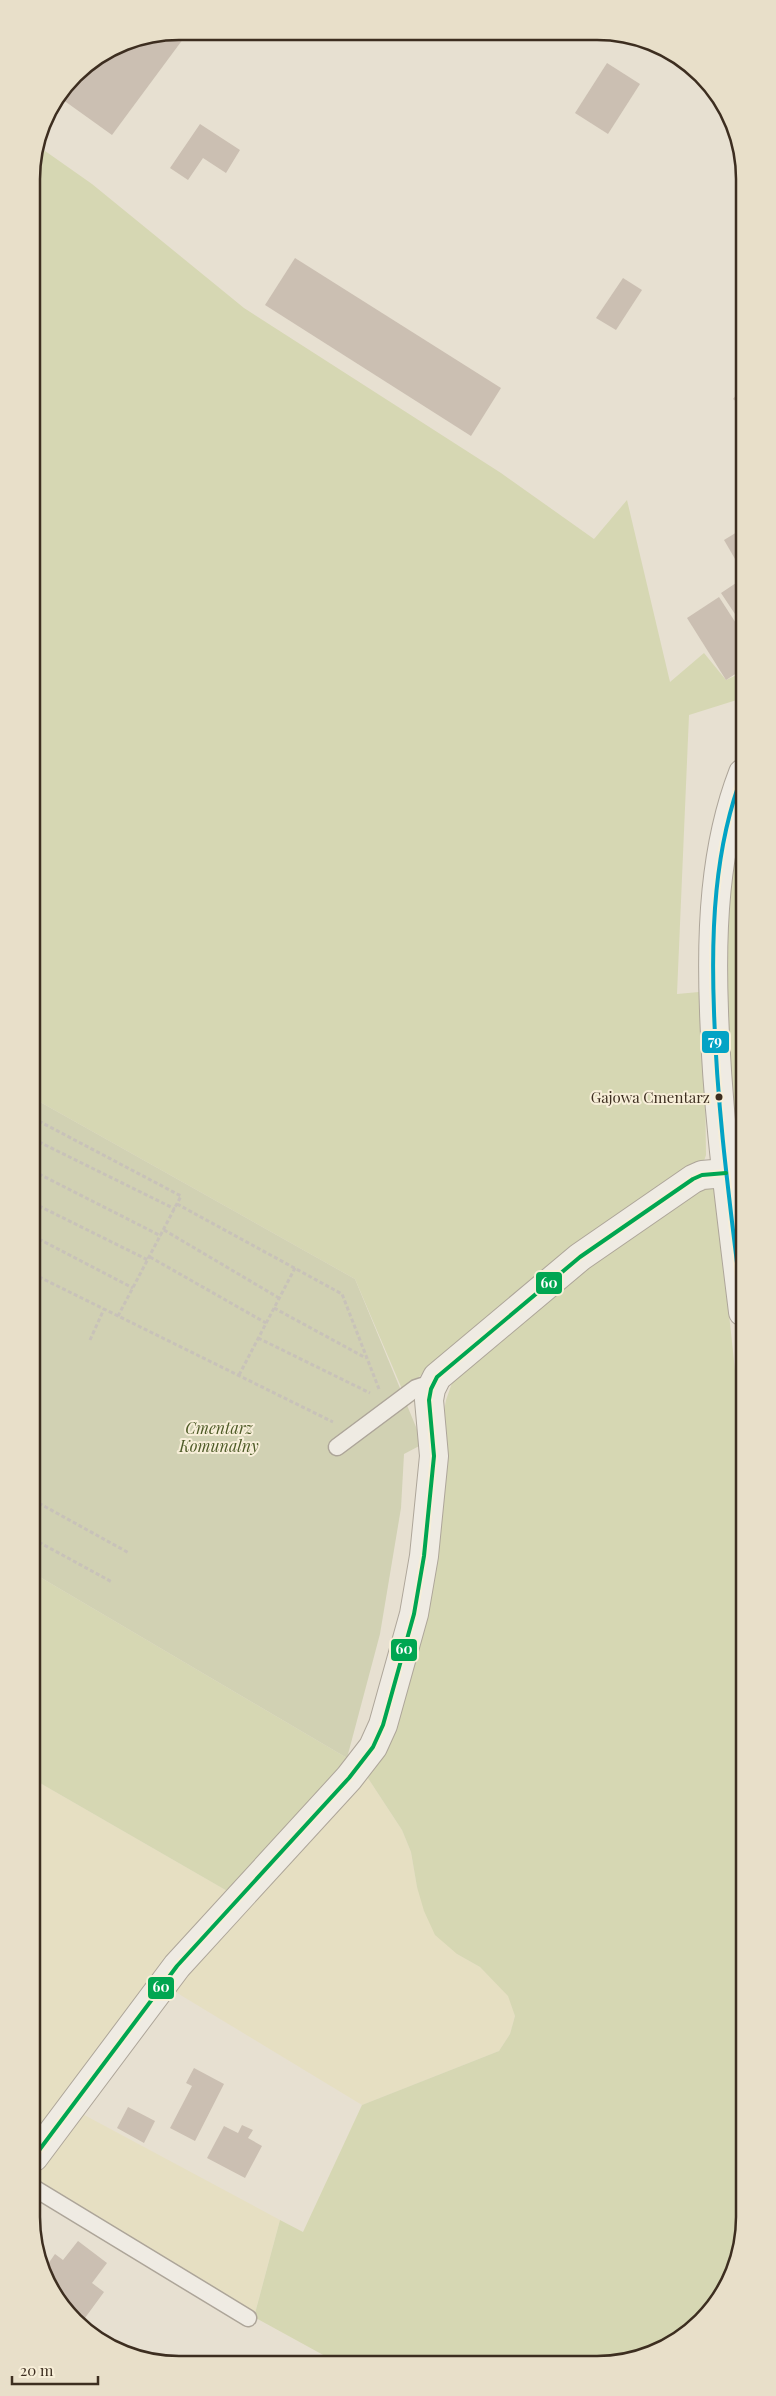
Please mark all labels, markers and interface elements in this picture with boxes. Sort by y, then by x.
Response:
line badge: 79 [701,1030,730,1054]
text: 79 [708,1031,722,1050]
place label: Gajowa Cmentarz [591,1087,710,1107]
marker: Gajowa Cmentarz [714,1092,724,1102]
line badge: 60 [535,1271,563,1295]
text: 60 [541,1273,557,1292]
park label: Cmentarz Komunalny [178,1417,259,1456]
line badge: 60 [390,1638,418,1662]
text: 60 [396,1639,412,1658]
line badge: 60 [147,1976,175,2000]
text: 60 [153,1977,169,1996]
scale bar [12,2354,99,2386]
text: 20 m [20,2360,54,2380]

